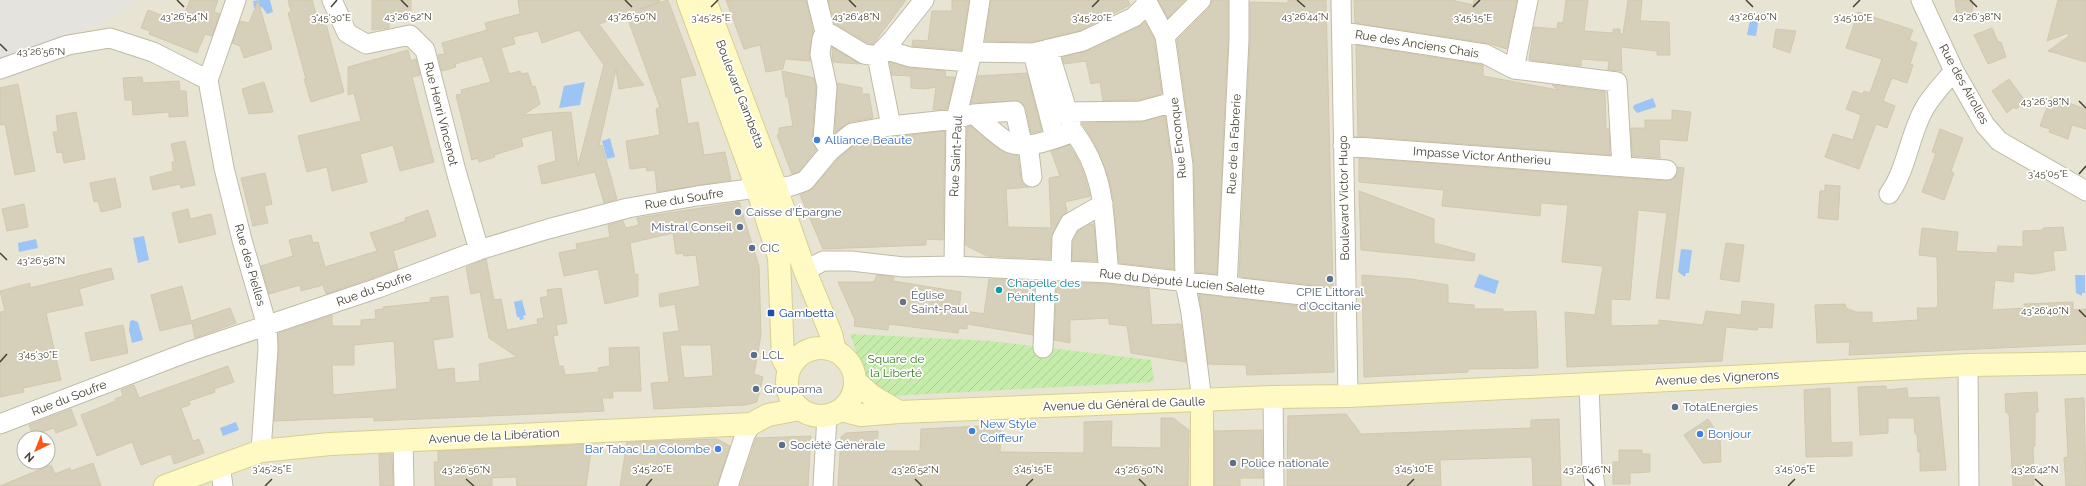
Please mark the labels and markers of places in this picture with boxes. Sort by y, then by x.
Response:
place label: Alliance Beaute [825,133,912,147]
marker: Alliance Beaute [812,135,822,145]
place label: Caisse d'Épargne [746,205,842,219]
marker: Caisse d'Épargne [733,207,743,217]
place label: Mistral Conseil [651,220,733,234]
marker: Mistral Conseil [735,222,745,232]
place label: CIC [760,241,779,255]
marker: CIC [747,243,757,253]
marker: CPIE Littoral d'Occitanie [1325,274,1335,284]
place label: Chapelle des Pénitents [1007,276,1080,304]
marker: Chapelle des Pénitents [994,285,1004,295]
place label: CPIE Littoral d'Occitanie [1296,285,1365,313]
place label: Église Saint-Paul [911,288,968,316]
marker: Église Saint-Paul [898,297,908,307]
place label: Gambetta [779,306,834,320]
marker: Gambetta [766,308,776,318]
place label: LCL [762,348,784,362]
marker: LCL [749,350,759,360]
place label: Groupama [764,382,822,396]
marker: Groupama [751,384,761,394]
place label: TotalEnergies [1683,400,1758,414]
marker: TotalEnergies [1670,402,1680,412]
place label: New Style Coiffeur [980,417,1037,445]
marker: New Style Coiffeur [967,426,977,436]
place label: Bonjour [1708,427,1752,441]
marker: Bonjour [1695,429,1705,439]
place label: Société Générale [790,438,885,452]
marker: Société Générale [777,440,787,450]
place label: Bar Tabac La Colombe [585,442,710,456]
marker: Bar Tabac La Colombe [713,444,723,454]
place label: Police nationale [1241,456,1329,470]
marker: Police nationale [1228,458,1238,468]

